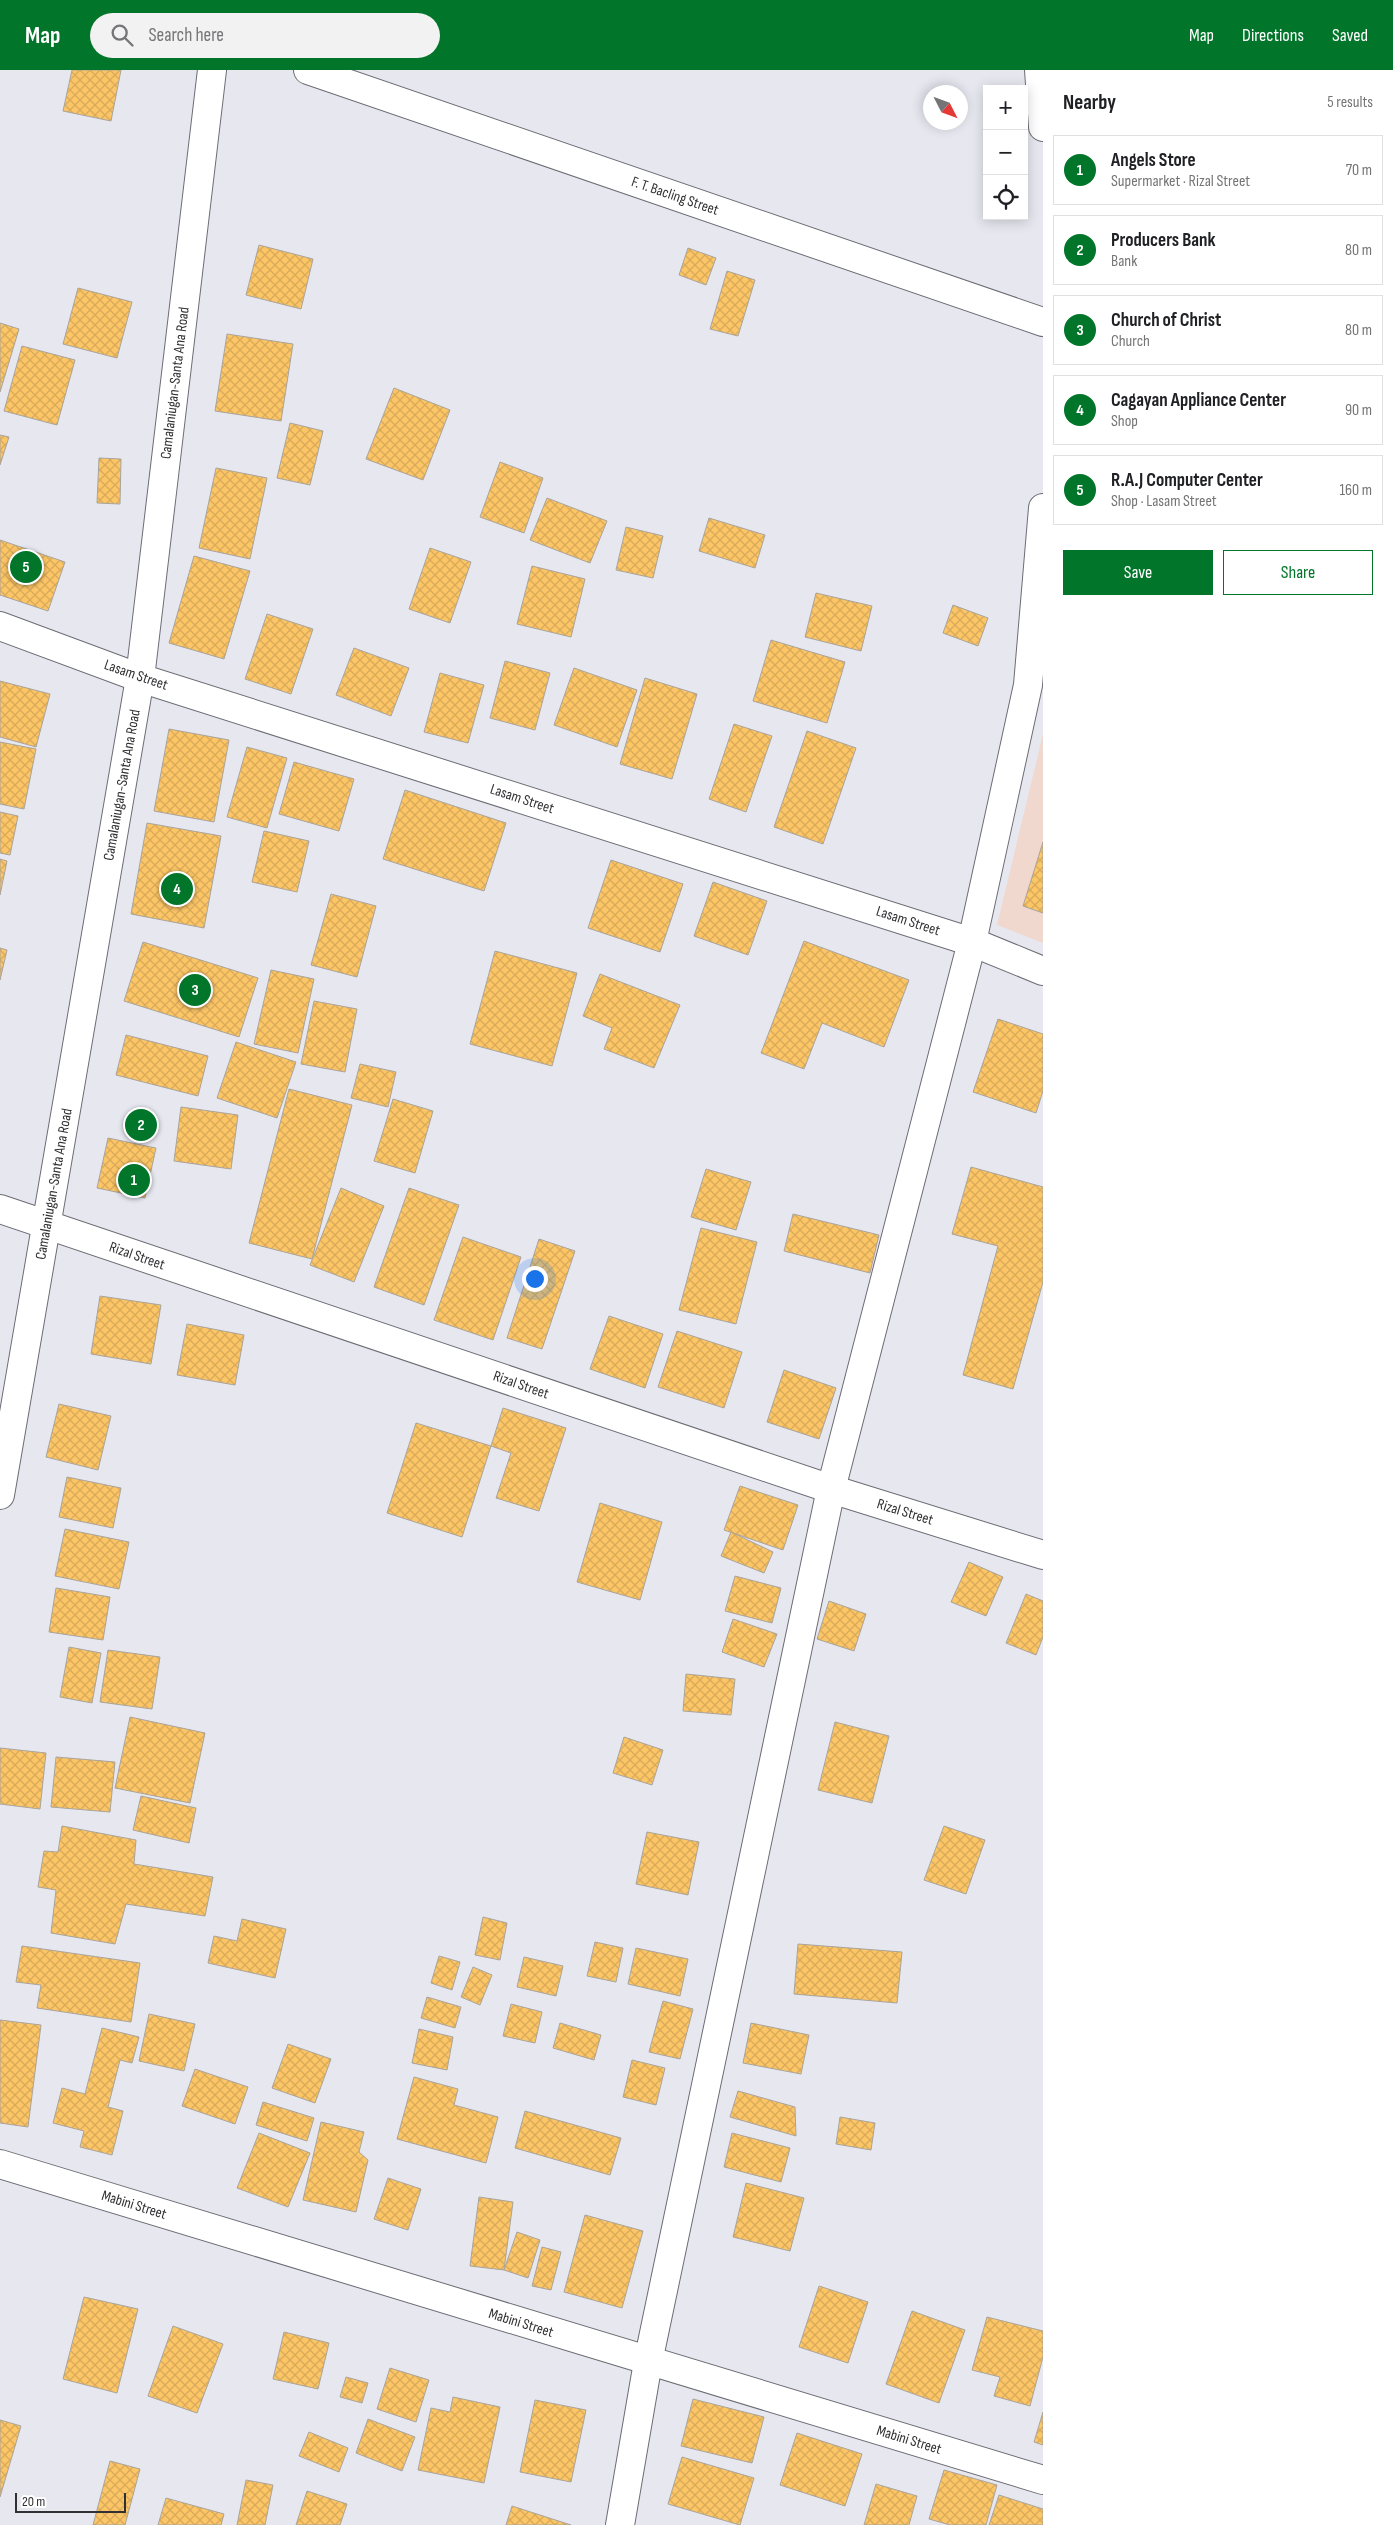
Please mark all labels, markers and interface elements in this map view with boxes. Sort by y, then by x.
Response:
search box [90,13,440,58]
text: Map [25,21,60,50]
icon: search [108,21,136,49]
text: Search here [148,24,224,47]
text: Map [1189,25,1214,46]
text: Directions [1242,25,1304,46]
text: Saved [1332,25,1368,46]
north arrow [923,85,968,130]
map controls [983,85,1028,220]
button: + [983,85,1028,130]
text: Nearby [1063,90,1116,115]
text: 5 results [1327,93,1373,112]
button: − [983,130,1028,175]
text: Angels Store [1111,149,1196,172]
text: 1 [1077,161,1083,180]
text: 70 m [1346,161,1372,180]
street label: F. T. Bacling Street [629,172,721,220]
text: Supermarket · Rizal Street [1111,172,1250,191]
button: locate [983,175,1028,220]
text: Producers Bank [1111,229,1216,252]
text: 2 [1076,241,1084,260]
text: 80 m [1345,241,1372,260]
text: Bank [1111,252,1137,271]
street label: Camalaniugan-Santa Ana Road [156,306,194,460]
text: Church of Christ [1111,309,1221,332]
text: 3 [1076,321,1084,340]
text: 80 m [1345,321,1372,340]
text: Church [1111,332,1150,351]
text: Cagayan Appliance Center [1111,389,1286,412]
text: 4 [1076,401,1084,420]
text: 90 m [1345,401,1372,420]
text: Shop [1111,412,1138,431]
text: R.A.J Computer Center [1111,469,1263,492]
text: 5 [1076,481,1084,500]
text: 160 m [1339,481,1372,500]
text: Shop · Lasam Street [1111,492,1217,511]
pin: 5 [10,548,42,586]
button: Save [1063,550,1213,595]
button: Share [1223,550,1373,595]
street label: Lasam Street [102,655,171,695]
street label: Camalaniugan-Santa Ana Road [99,708,145,862]
street label: Lasam Street [488,780,557,818]
pin: 4 [161,870,193,908]
street label: Lasam Street [874,902,943,940]
pin: 3 [179,971,211,1009]
pin: 2 [125,1106,157,1144]
street label: Camalaniugan-Santa Ana Road [31,1107,77,1261]
pin: 1 [118,1161,150,1199]
street label: Rizal Street [107,1238,168,1275]
your location [522,1266,548,1292]
street label: Rizal Street [491,1367,552,1404]
street label: Rizal Street [875,1494,936,1530]
street label: Mabini Street [99,2186,169,2224]
street label: Mabini Street [486,2304,556,2342]
street label: Mabini Street [874,2421,944,2459]
scale bar [15,2490,126,2513]
text: 20 m [22,2493,45,2510]

